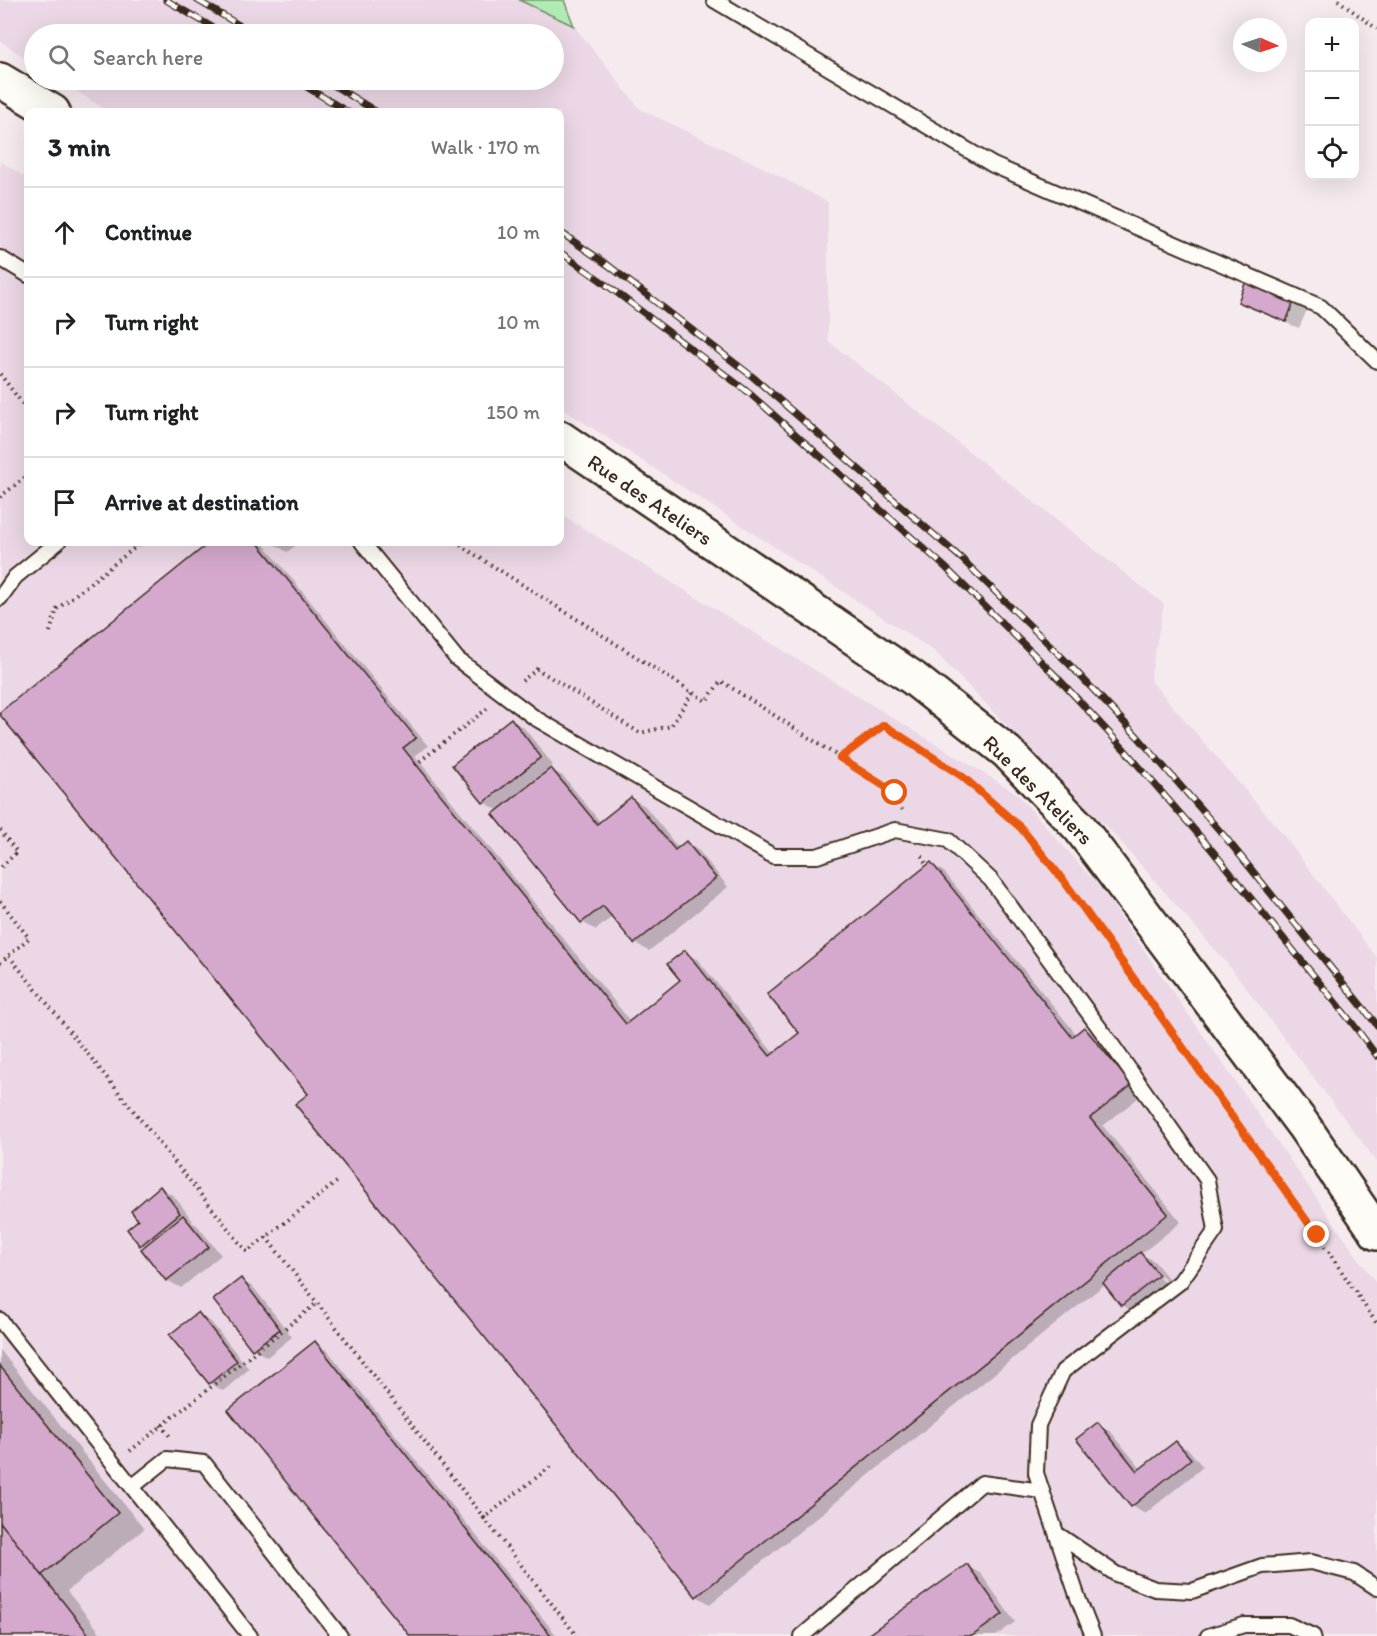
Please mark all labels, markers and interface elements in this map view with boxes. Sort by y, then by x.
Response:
north arrow [1233,18,1287,72]
map controls [1305,18,1359,180]
button: + [1305,18,1359,72]
search box [24,24,564,90]
icon: search [45,41,78,74]
text: Search here [93,44,203,71]
button: − [1305,72,1359,126]
button: locate [1305,126,1359,180]
text: 3 min [48,131,110,163]
text: Walk · 170 m [431,135,540,159]
icon: ahead [48,216,81,249]
text: Continue [105,219,192,246]
text: 10 m [497,220,540,244]
icon: right [48,306,81,339]
text: Turn right [105,309,199,336]
text: 10 m [497,310,540,334]
icon: right [48,396,81,429]
text: Turn right [105,399,199,426]
text: 150 m [487,400,540,424]
street label: Rue des Ateliers [583,449,717,550]
icon: arrive [48,486,81,519]
text: Arrive at destination [105,489,299,516]
street label: Rue des Ateliers [978,730,1098,850]
route start [881,779,907,805]
route end [1303,1221,1329,1247]

